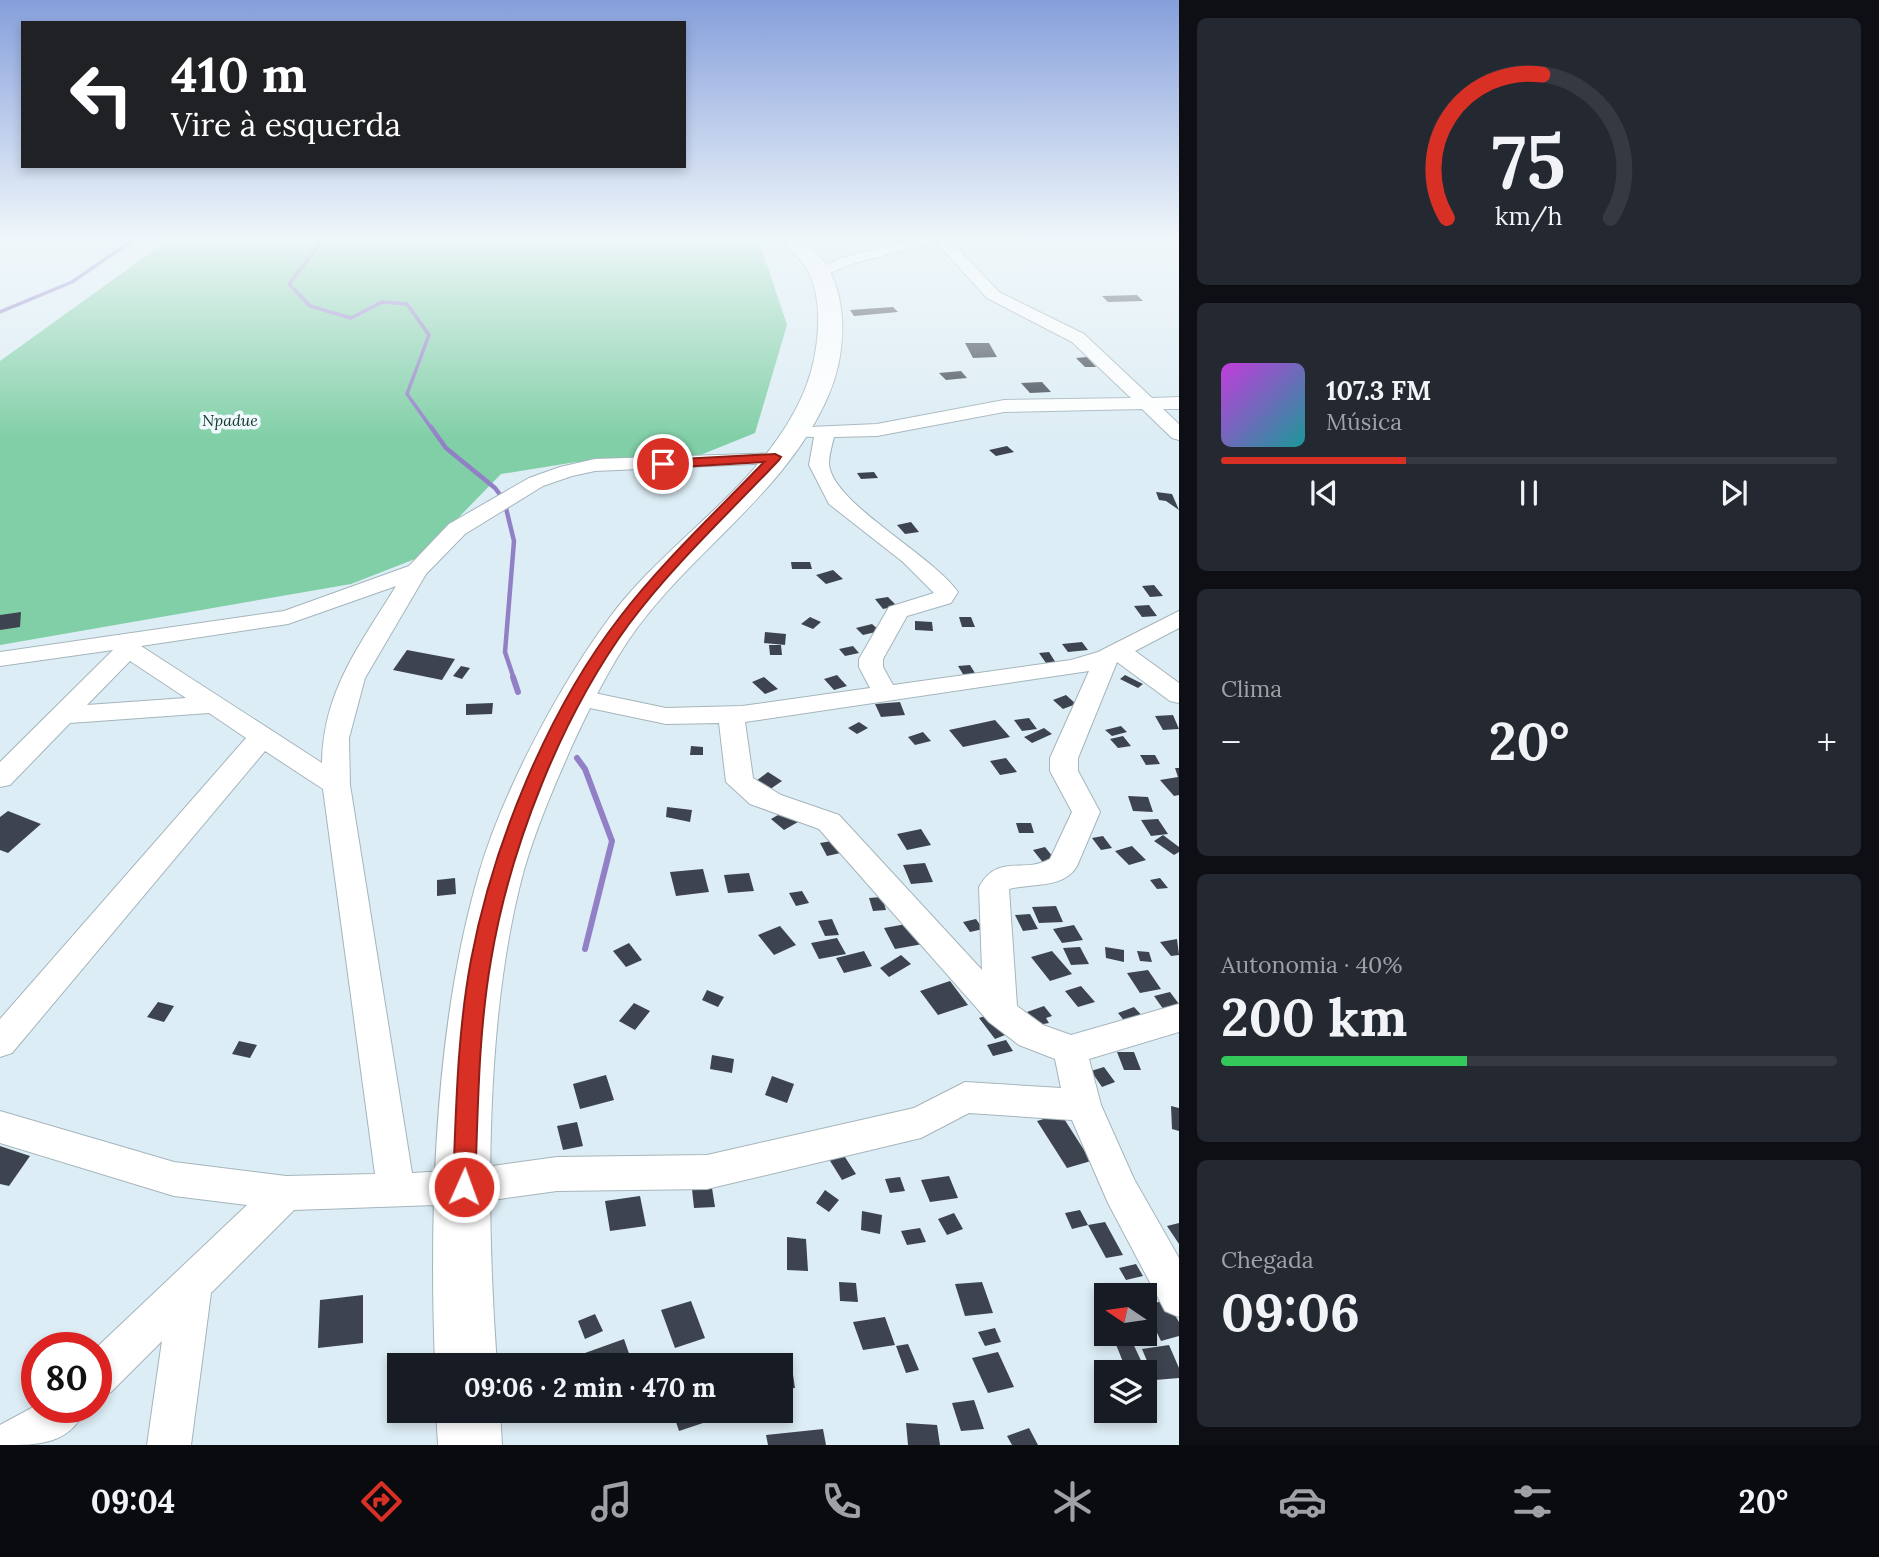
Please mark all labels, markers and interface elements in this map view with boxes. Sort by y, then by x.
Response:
text: 410 m [171,43,307,105]
icon: left [56,49,147,140]
text: Vire à esquerda [171,104,401,145]
text: 75 [1492,115,1566,208]
text: km/h [1495,200,1563,232]
text: 107.3 FM [1326,374,1431,407]
text: Música [1326,407,1402,436]
park label: Npadue [202,410,258,430]
pin [633,434,693,494]
icon: arrive [644,445,682,483]
icon: previous [1305,474,1343,512]
icon: pause [1510,474,1548,512]
icon: next [1715,474,1753,512]
text: Clima [1221,674,1282,703]
text: 20° [1489,708,1569,774]
text: − [1221,718,1241,766]
text: + [1817,718,1837,766]
text: Autonomia · 40% [1221,950,1402,979]
text: 200 km [1221,984,1407,1050]
position arrow [427,1150,501,1224]
text: Chegada [1221,1245,1314,1274]
text: 09:06 [1221,1279,1360,1345]
north arrow [1094,1283,1157,1346]
map controls [1094,1283,1157,1423]
speed limit sign: 80 [21,1332,112,1423]
button: layers [1094,1360,1157,1423]
text: 09:06 · 2 min · 470 m [464,1371,716,1404]
icon: directions [357,1477,406,1526]
icon: music [587,1477,636,1526]
icon: phone [817,1477,866,1526]
icon: climate [1048,1477,1097,1526]
icon: car [1278,1477,1327,1526]
icon: filters [1508,1477,1557,1526]
text: 09:04 [91,1481,175,1522]
text: 20° [1739,1481,1788,1522]

